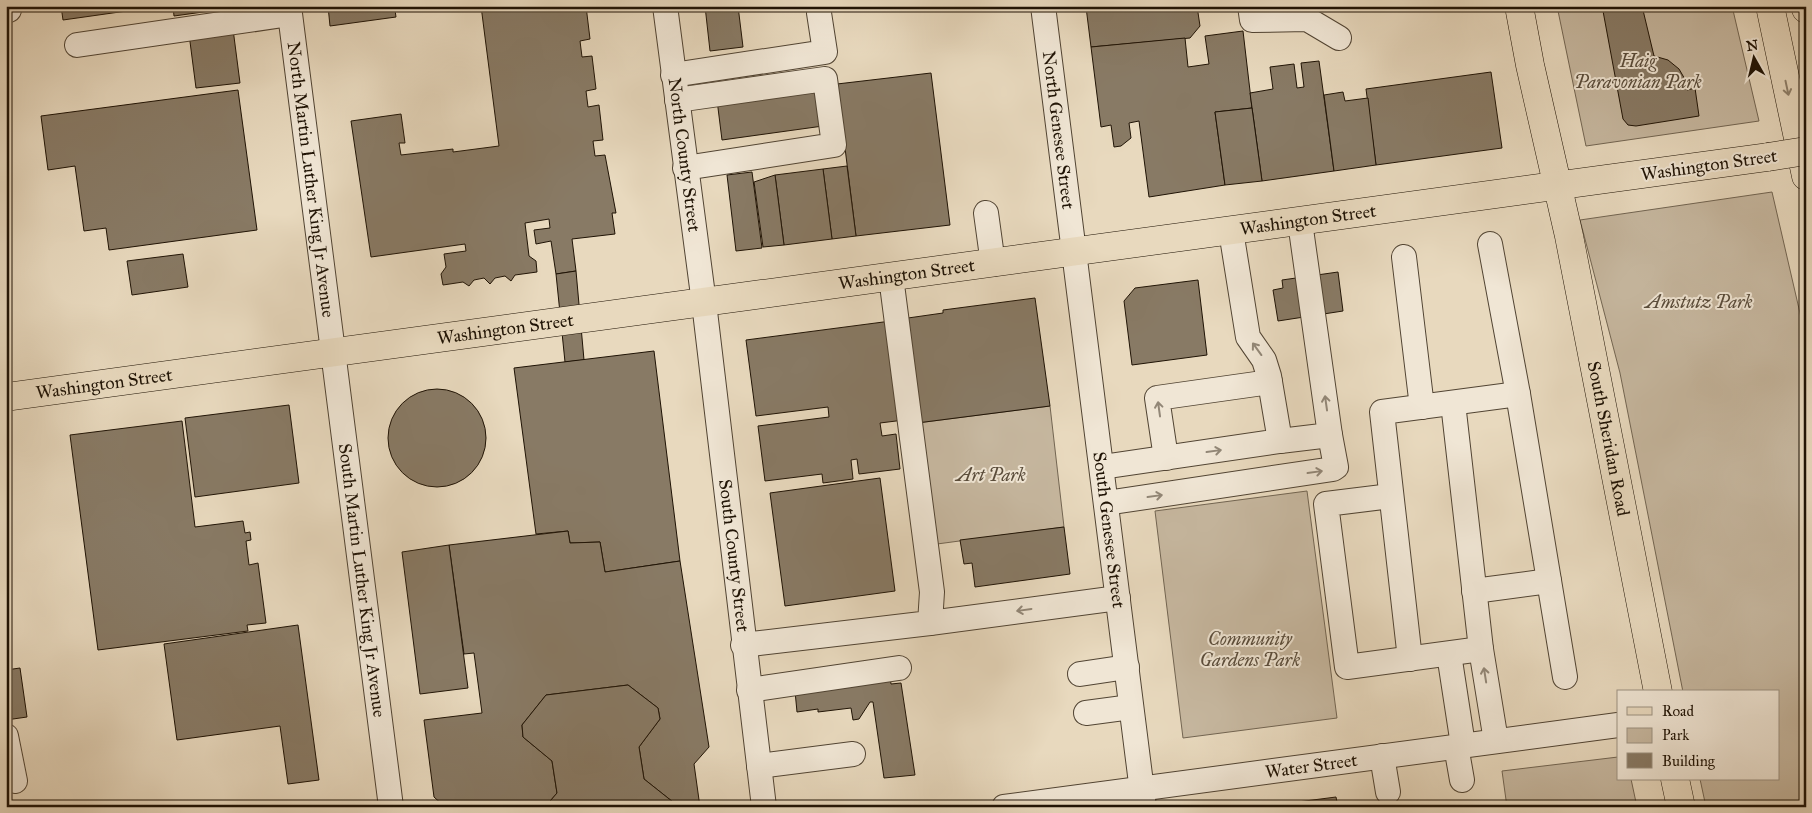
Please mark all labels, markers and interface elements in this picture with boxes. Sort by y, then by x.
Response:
north arrow [1730,32,1780,82]
text: N [1745,36,1759,55]
street label: North Martin Luther King Jr Avenue [283,40,340,319]
street label: North Genesee Street [1038,50,1080,211]
park label: Haig Paravonian Park [1574,50,1702,93]
street label: North County Street [664,76,706,234]
one-way arrow [1783,80,1793,96]
street label: Washington Street [1639,144,1779,186]
street label: Washington Street [1238,199,1378,240]
street label: Washington Street [837,254,977,294]
park label: Amstutz Park [1643,291,1753,313]
street label: Washington Street [436,309,576,349]
one-way arrow [1252,342,1262,356]
street label: South Sheridan Road [1583,359,1634,518]
street label: Washington Street [34,363,174,404]
one-way arrow [1320,395,1330,411]
one-way arrow [1154,402,1164,418]
street label: South Martin Luther King Jr Avenue [334,442,390,719]
one-way arrow [1206,445,1222,455]
street label: South Genesee Street [1088,450,1130,610]
park label: Art Park [954,464,1026,486]
one-way arrow [1307,467,1323,477]
street label: South County Street [714,478,754,634]
one-way arrow [1146,490,1162,500]
one-way arrow [1017,605,1033,615]
park label: Community Gardens Park [1200,628,1300,671]
one-way arrow [1479,667,1489,683]
legend [1617,690,1780,780]
text: Road [1662,702,1694,720]
text: Park [1662,726,1689,744]
street label: Water Street [1264,749,1359,783]
text: Building [1662,752,1716,770]

